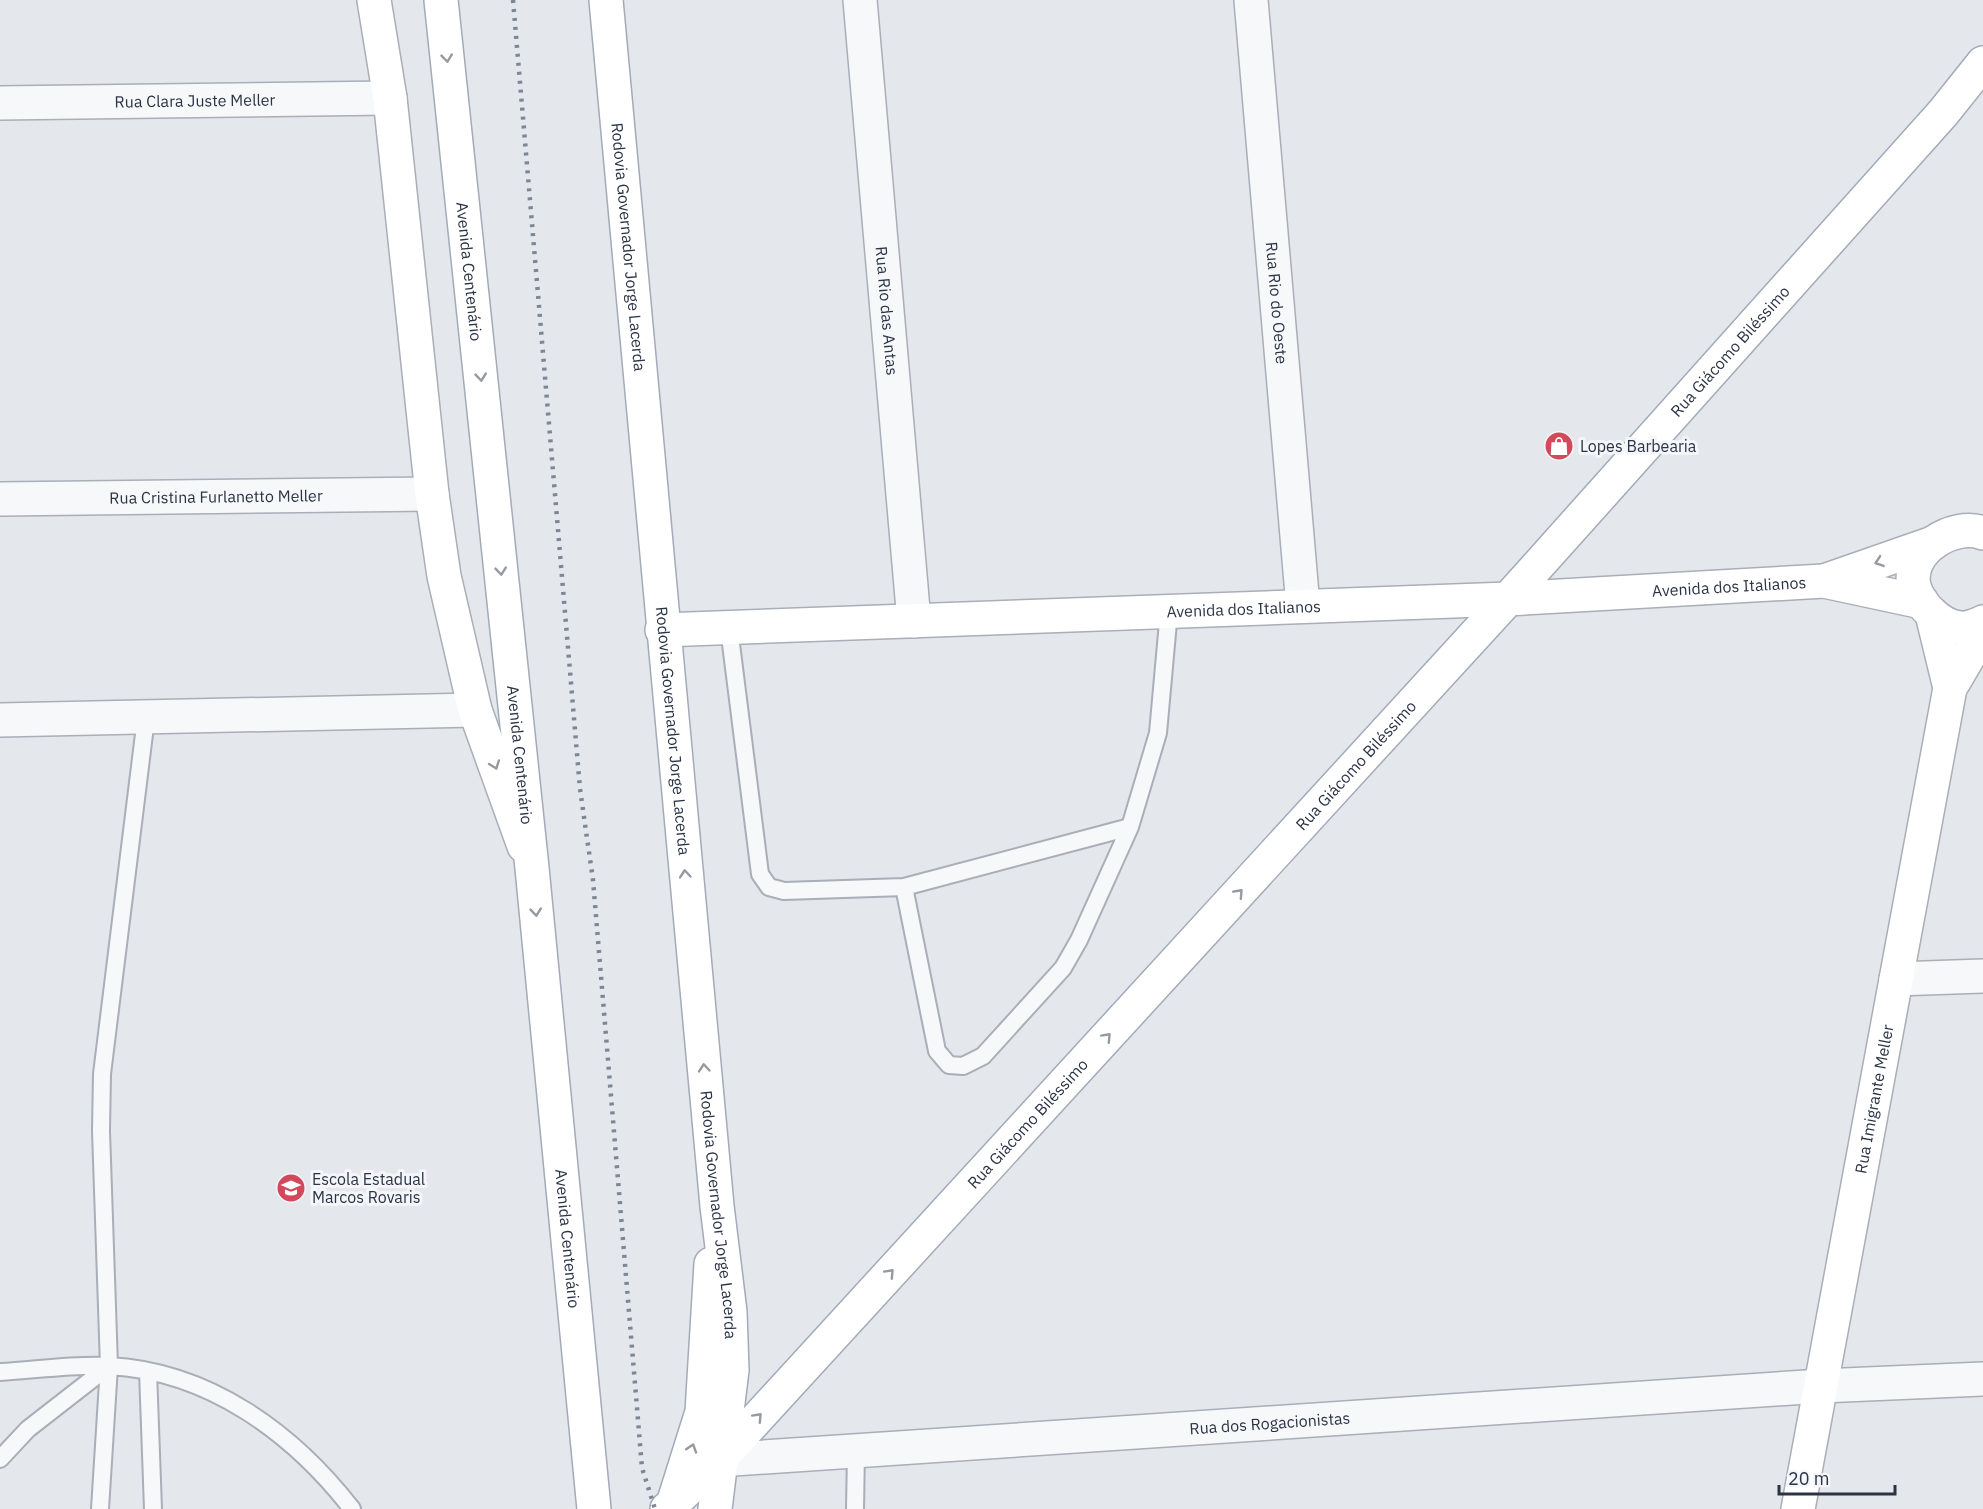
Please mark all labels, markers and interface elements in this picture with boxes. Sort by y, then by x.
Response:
one-way arrow [440,54,453,63]
street label: Rua Clara Juste Meller [114,89,276,112]
street label: Rodovia Governador Jorge Lacerda [607,122,650,373]
street label: Avenida Centenário [452,201,487,342]
street label: Rua Rio do Oeste [1262,241,1292,365]
street label: Rua Rio das Antas [871,245,903,376]
street label: Rua Giácomo Biléssimo [1666,281,1794,421]
one-way arrow [474,373,487,382]
shop icon: Lopes Barbearia [1543,430,1575,462]
place label: Lopes Barbearia [1580,436,1697,456]
street label: Rua Cristina Furlanetto Meller [109,485,323,508]
one-way arrow [1874,555,1884,568]
one-way arrow [494,567,507,576]
street label: Avenida dos Italianos [1651,572,1807,601]
street label: Avenida dos Italianos [1166,596,1321,622]
street label: Rodovia Governador Jorge Lacerda [652,606,695,857]
street label: Avenida Centenário [503,684,537,826]
street label: Rua Giácomo Biléssimo [1291,696,1420,834]
one-way arrow [488,759,501,770]
one-way arrow [679,869,692,879]
one-way arrow [1232,889,1243,900]
one-way arrow [529,907,542,916]
street label: Rua Imigrante Meller [1850,1023,1898,1175]
one-way arrow [1100,1033,1111,1043]
street label: Rua Giácomo Biléssimo [963,1054,1092,1192]
one-way arrow [698,1064,711,1073]
street label: Rodovia Governador Jorge Lacerda [696,1090,741,1340]
street label: Avenida Centenário [551,1168,585,1309]
place label: Escola Estadual Marcos Rovaris [312,1169,425,1207]
school or university icon: Escola Estadual Marcos Rovaris [275,1172,307,1204]
one-way arrow [883,1270,894,1280]
street label: Rua dos Rogacionistas [1189,1408,1351,1438]
one-way arrow [751,1413,762,1424]
one-way arrow [684,1443,697,1454]
scale bar [1779,1458,1894,1496]
text: 20 m [1788,1467,1830,1490]

